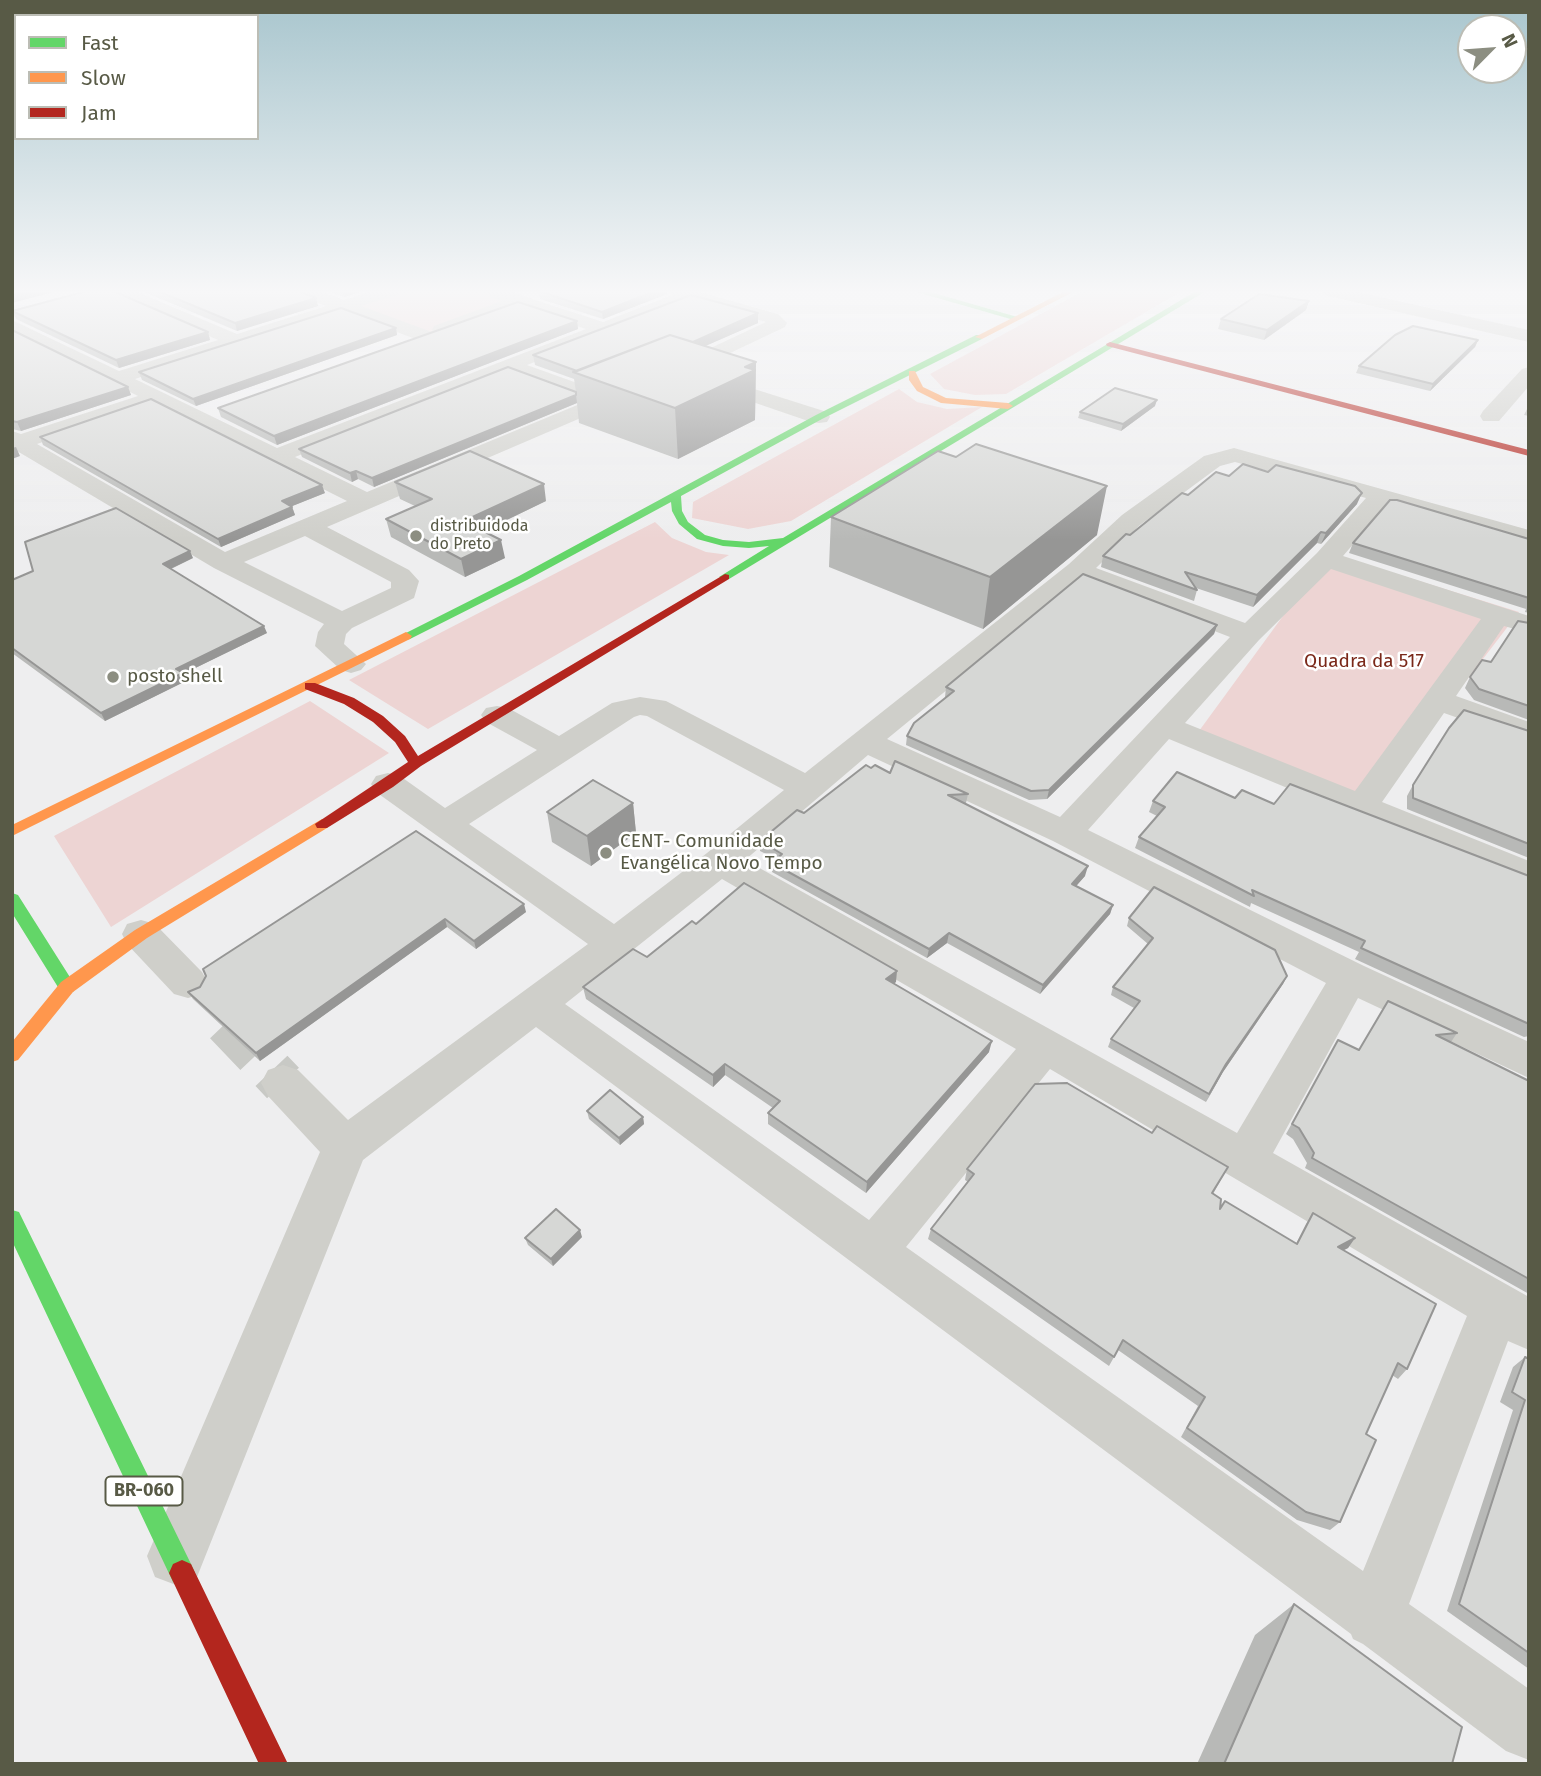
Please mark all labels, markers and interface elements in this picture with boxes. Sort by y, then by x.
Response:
legend [14,14,259,140]
north arrow [1457,14,1527,84]
text: Fast [81,30,119,56]
text: N [1497,30,1523,51]
text: Slow [81,65,126,91]
text: Jam [81,100,117,126]
place label: distribuidoda do Preto [430,517,529,555]
marker: distribuidoda do Preto [408,528,424,544]
park label: Quadra da 517 [1304,651,1424,673]
place label: posto shell [127,666,222,688]
marker: posto shell [105,669,121,685]
place label: CENT- Comunidade Evangélica Novo Tempo [620,831,823,875]
marker: CENT- Comunidade Evangélica Novo Tempo [598,845,614,861]
road number: BR-060 [106,1476,182,1506]

